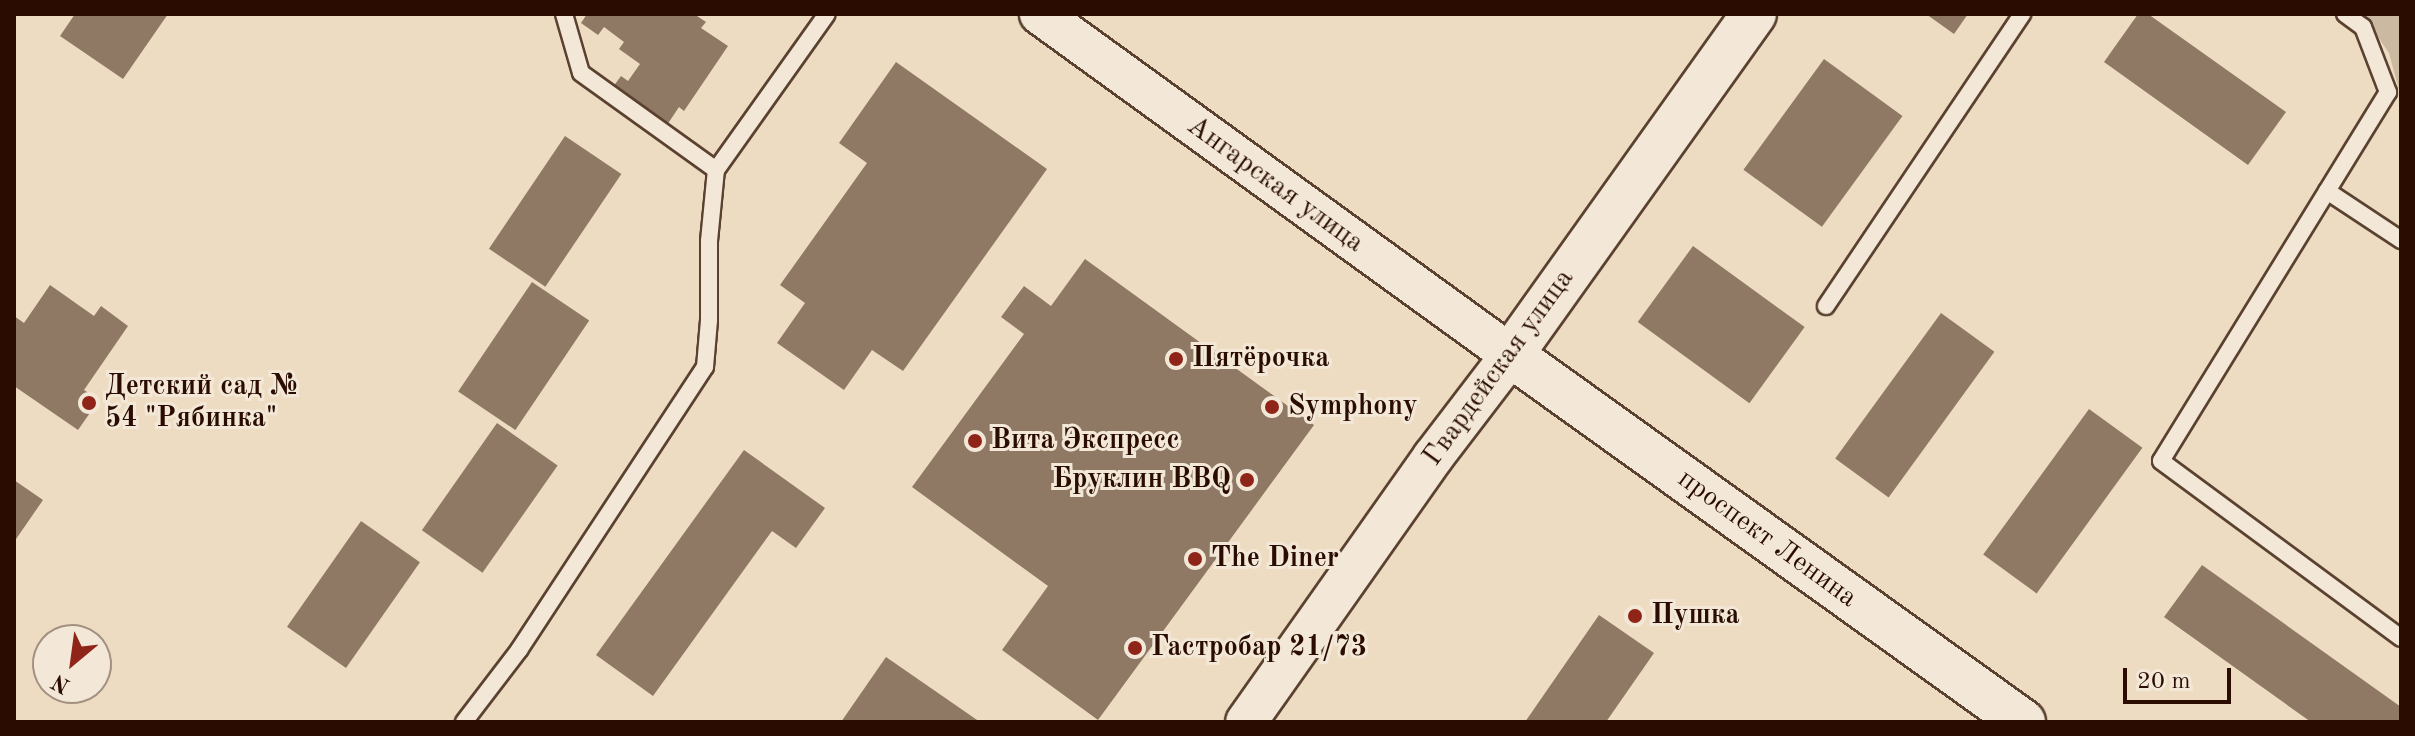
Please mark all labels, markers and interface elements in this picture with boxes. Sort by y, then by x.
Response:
street label: Ангарская улица [1180,110,1370,260]
street label: Гвардейская улица [1416,263,1582,473]
place label: Пятёрочка [1192,342,1329,376]
marker: Пятёрочка [1167,350,1185,368]
place label: Детский сад № 54 "Рябинка" [105,370,300,436]
place label: Symphony [1288,390,1418,424]
marker: Детский сад № 54 "Рябинка" [80,394,98,412]
marker: Symphony [1263,398,1281,416]
place label: Вита Экспресс [991,424,1180,458]
marker: Вита Экспресс [966,432,984,450]
place label: Бруклин BBQ [1053,463,1231,497]
street label: проспект Ленина [1671,463,1863,615]
marker: Бруклин BBQ [1238,471,1256,489]
place label: The Diner [1211,542,1339,576]
marker: The Diner [1186,550,1204,568]
place label: Пушка [1651,599,1740,633]
marker: Пушка [1626,607,1644,625]
north arrow [32,624,112,704]
place label: Гастробар 21/73 [1151,631,1367,665]
marker: Гастробар 21/73 [1126,639,1144,657]
scale bar [2127,652,2235,702]
text: N [49,670,74,697]
text: 20 m [2137,670,2191,694]

